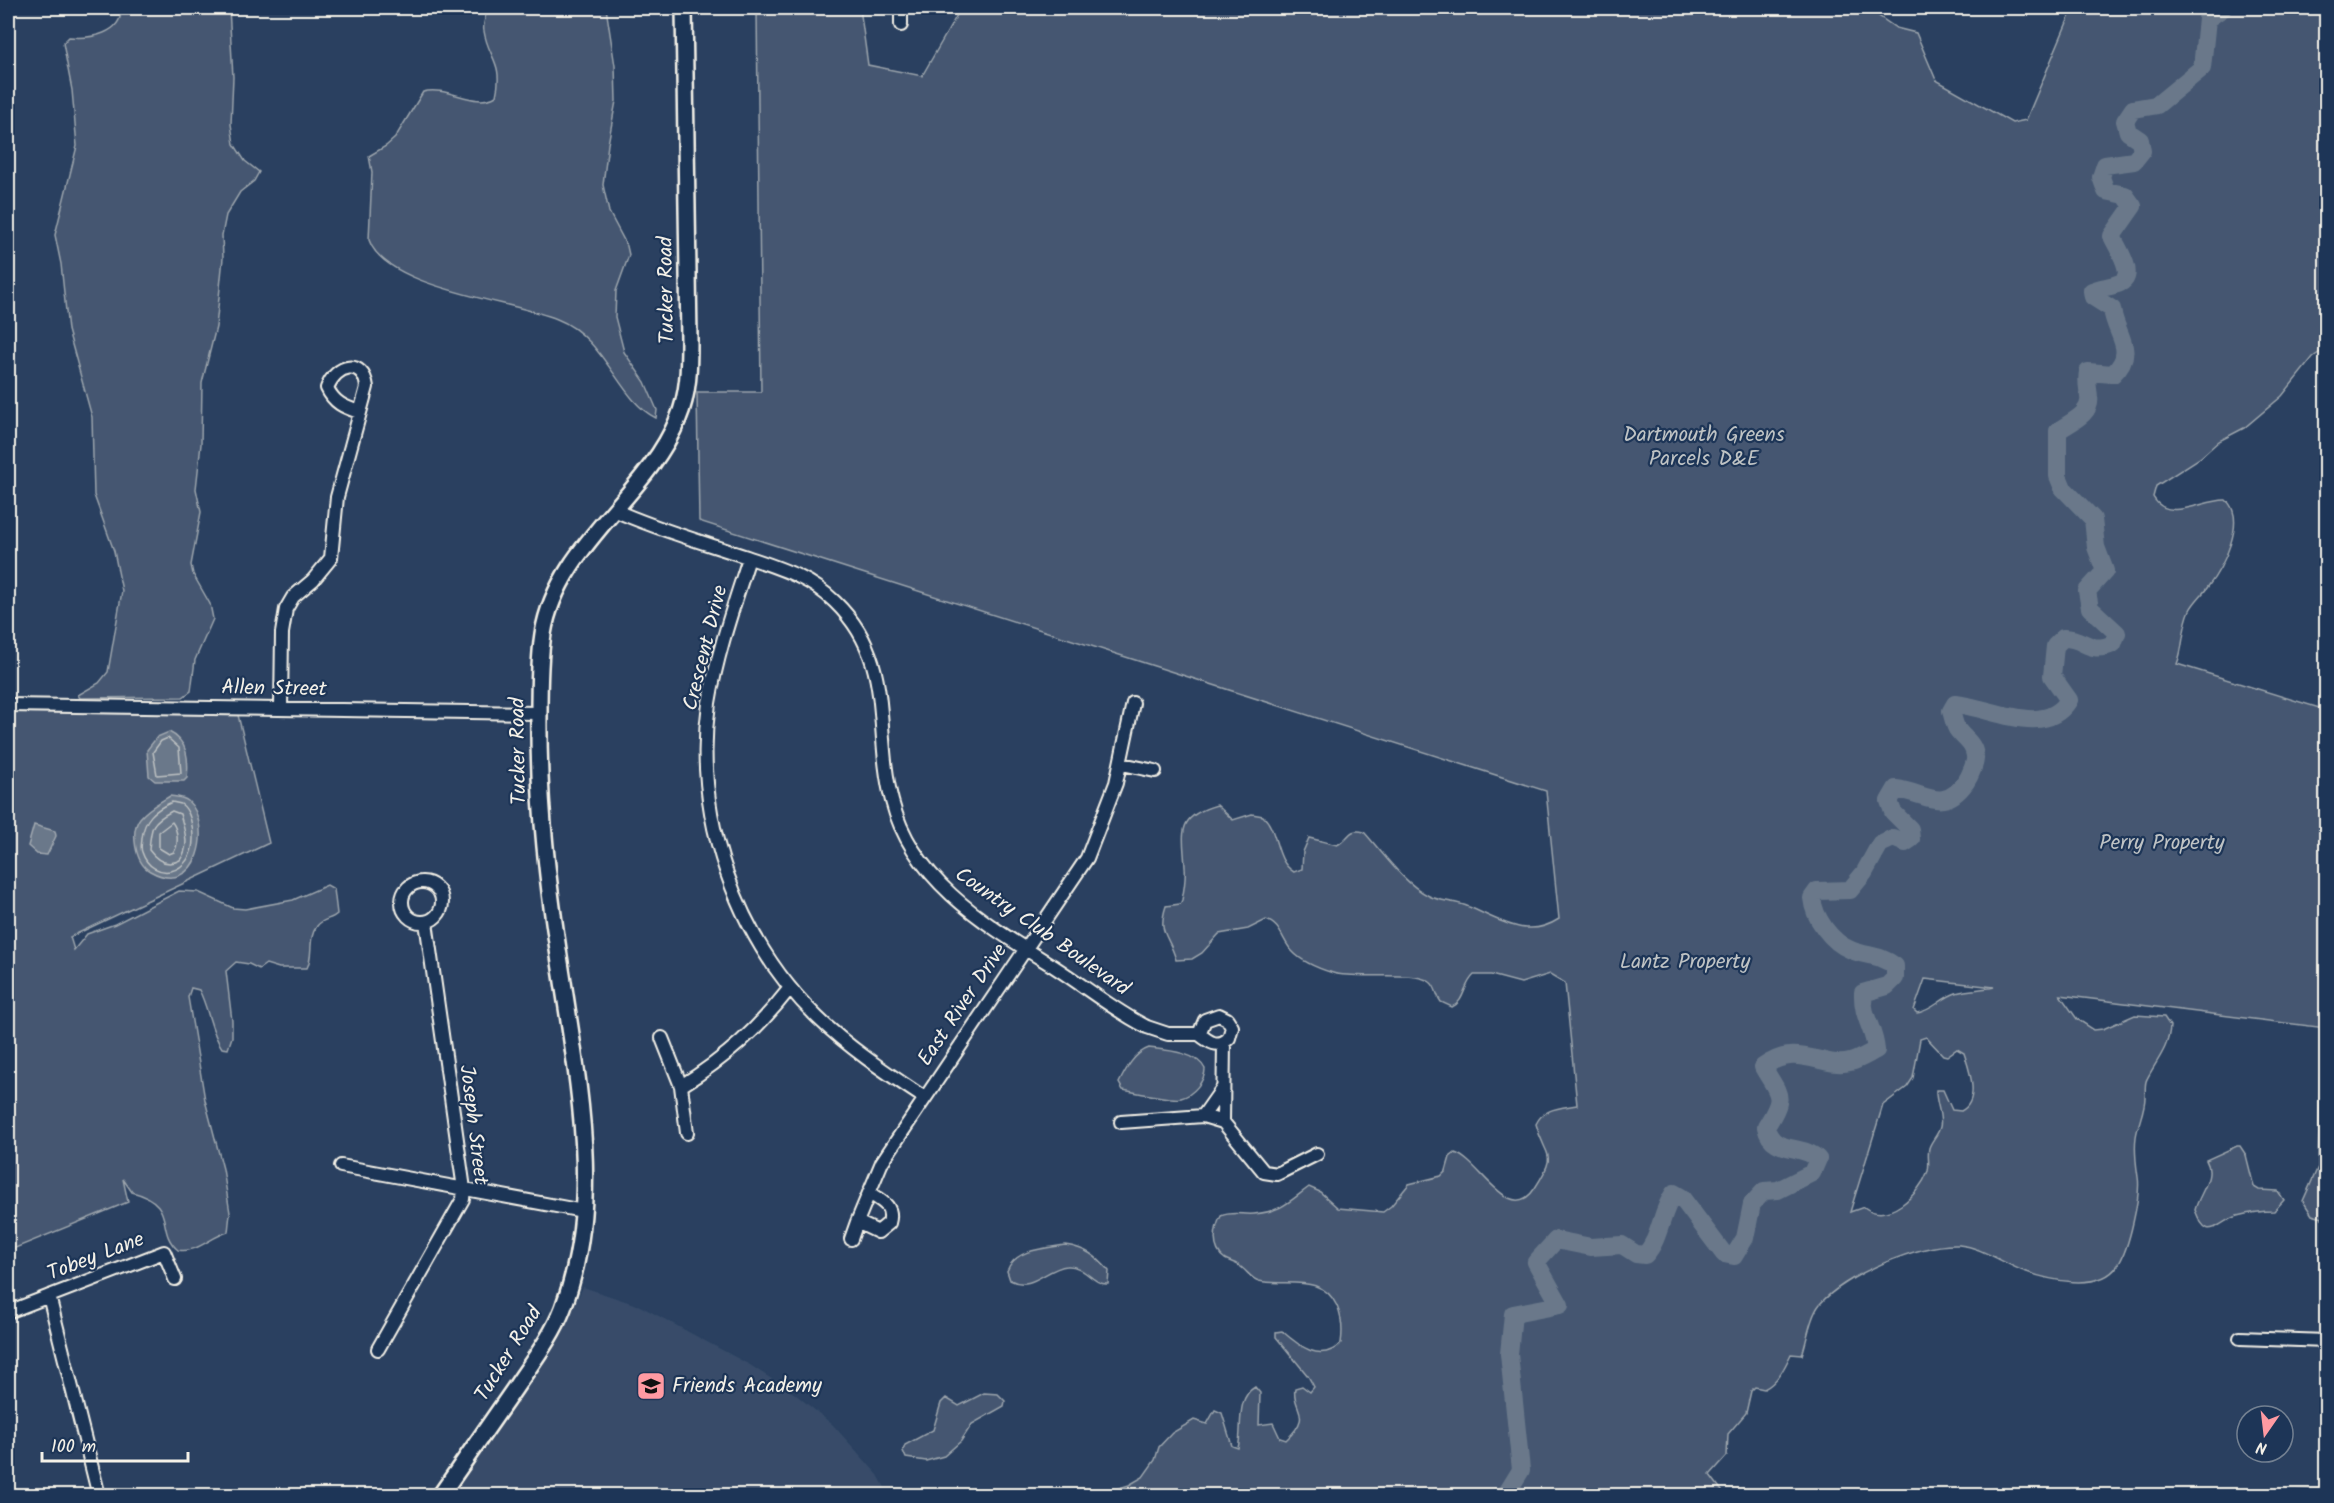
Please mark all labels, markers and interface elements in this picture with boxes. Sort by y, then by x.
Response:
street label: Tucker Road [650,235,684,344]
park label: Dartmouth Greens Parcels D&E [1623,419,1785,476]
street label: Crescent Drive [674,581,738,714]
street label: Allen Street [221,672,328,706]
street label: Tucker Road [502,696,536,805]
park label: Perry Property [2099,827,2225,860]
street label: Country Club Boulevard [947,859,1137,1005]
street label: East River Drive [910,936,1017,1073]
park label: Lantz Property [1620,946,1750,979]
street label: Joseph Street [449,1063,497,1188]
street label: Tobey Lane [43,1223,150,1291]
street label: Tucker Road [467,1299,552,1408]
school or university icon: Friends Academy [635,1370,667,1402]
place label: Friends Academy [672,1370,822,1403]
north arrow [2235,1404,2295,1464]
scale bar [42,1425,188,1463]
text: 100 m [51,1433,96,1462]
text: N [2254,1434,2270,1460]

